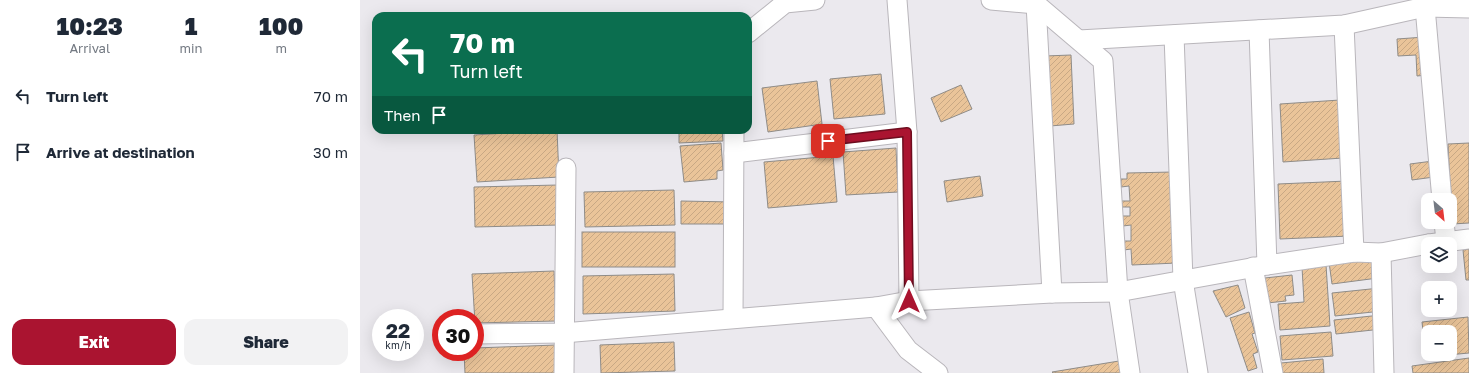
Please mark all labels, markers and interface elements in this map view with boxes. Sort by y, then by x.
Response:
text: 10:23 [57,11,123,40]
text: 1 [185,11,197,40]
text: 100 [259,11,303,40]
text: 70 m [450,26,515,59]
icon: left [384,28,436,80]
text: Arrival [69,40,110,56]
text: min [180,40,203,56]
text: m [275,40,287,56]
text: Turn left [450,60,523,82]
icon: left [12,85,34,107]
text: Turn left [46,87,108,105]
text: 70 m [314,87,348,105]
icon: arrive [428,104,450,126]
text: Then [384,106,420,124]
pin [811,124,845,158]
icon: arrive [817,130,839,152]
icon: arrive [12,141,34,163]
text: Arrive at destination [46,143,195,161]
text: 30 m [313,143,348,161]
north arrow [1421,193,1457,229]
map controls [1421,193,1457,361]
button: layers [1421,237,1457,273]
position arrow [888,280,930,322]
button: + [1421,281,1457,317]
speed limit sign: 30 [432,309,484,361]
text: 22 [386,318,410,342]
button: Exit [12,319,176,365]
button: Share [184,319,348,365]
button: − [1421,325,1457,361]
text: km/h [385,339,411,351]

